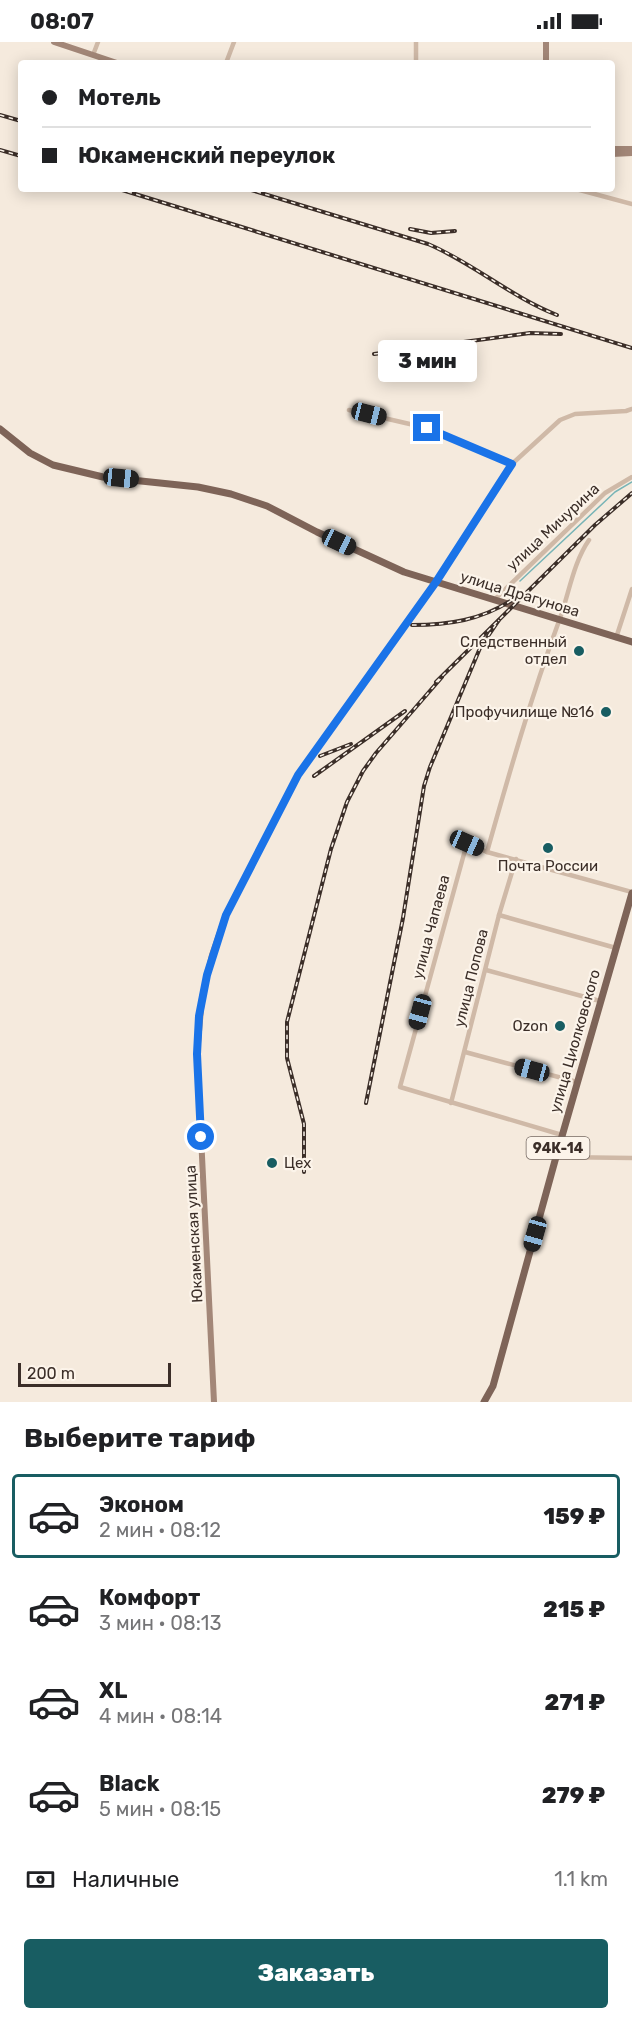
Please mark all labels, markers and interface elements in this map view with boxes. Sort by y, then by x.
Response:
text: 08:07 [30,8,94,35]
text: Мотель [78,84,161,111]
text: Юкаменский переулок [78,142,335,169]
callout: 3 мин [378,341,476,383]
text: 3 мин [398,349,457,373]
car [349,401,389,427]
route end [413,414,440,441]
car [102,467,140,489]
street label: улица Мичурина [503,480,603,574]
car [319,526,359,558]
street label: улица Драгунова [458,567,582,621]
place label: Следственный отдел [460,633,567,668]
marker: Следственный отдел [572,644,586,658]
place label: Профучилище №16 [455,703,594,721]
marker: Профучилище №16 [599,705,613,719]
car [447,827,487,859]
marker: Почта России [541,841,555,855]
place label: Почта России [498,857,598,875]
street label: улица Чапаева [408,873,454,981]
street label: улица Попова [450,927,492,1029]
street label: улица Циолковского [546,967,604,1115]
car [407,992,433,1032]
place label: Ozon [513,1017,548,1035]
marker: Ozon [553,1019,567,1033]
car [512,1057,552,1083]
route start [187,1123,214,1150]
road number: 94К-14 [526,1137,590,1159]
place label: Цех [284,1154,311,1172]
marker: Цех [265,1156,279,1170]
street label: Юкаменская улица [181,1165,207,1303]
car [521,1214,549,1254]
scale bar [18,1360,171,1388]
text: 200 m [27,1364,75,1383]
text: Выберите тариф [24,1422,255,1454]
icon: car [27,1489,81,1543]
text: Эконом [99,1491,184,1518]
text: 159 ₽ [543,1503,605,1530]
text: 2 мин · 08:12 [99,1518,221,1542]
icon: car [27,1582,81,1636]
text: Комфорт [99,1584,200,1611]
text: 215 ₽ [543,1596,605,1623]
text: 3 мин · 08:13 [99,1611,221,1635]
icon: car [27,1675,81,1729]
text: XL [99,1677,127,1704]
text: 271 ₽ [545,1689,605,1716]
text: 4 мин · 08:14 [99,1704,222,1728]
icon: car [27,1768,81,1822]
text: Black [99,1770,160,1797]
text: 279 ₽ [542,1782,605,1809]
text: 5 мин · 08:15 [99,1797,221,1821]
icon: cash [24,1863,57,1896]
text: Наличные [72,1866,179,1893]
text: 1.1 km [554,1867,608,1891]
button: Заказать [24,1939,608,2008]

